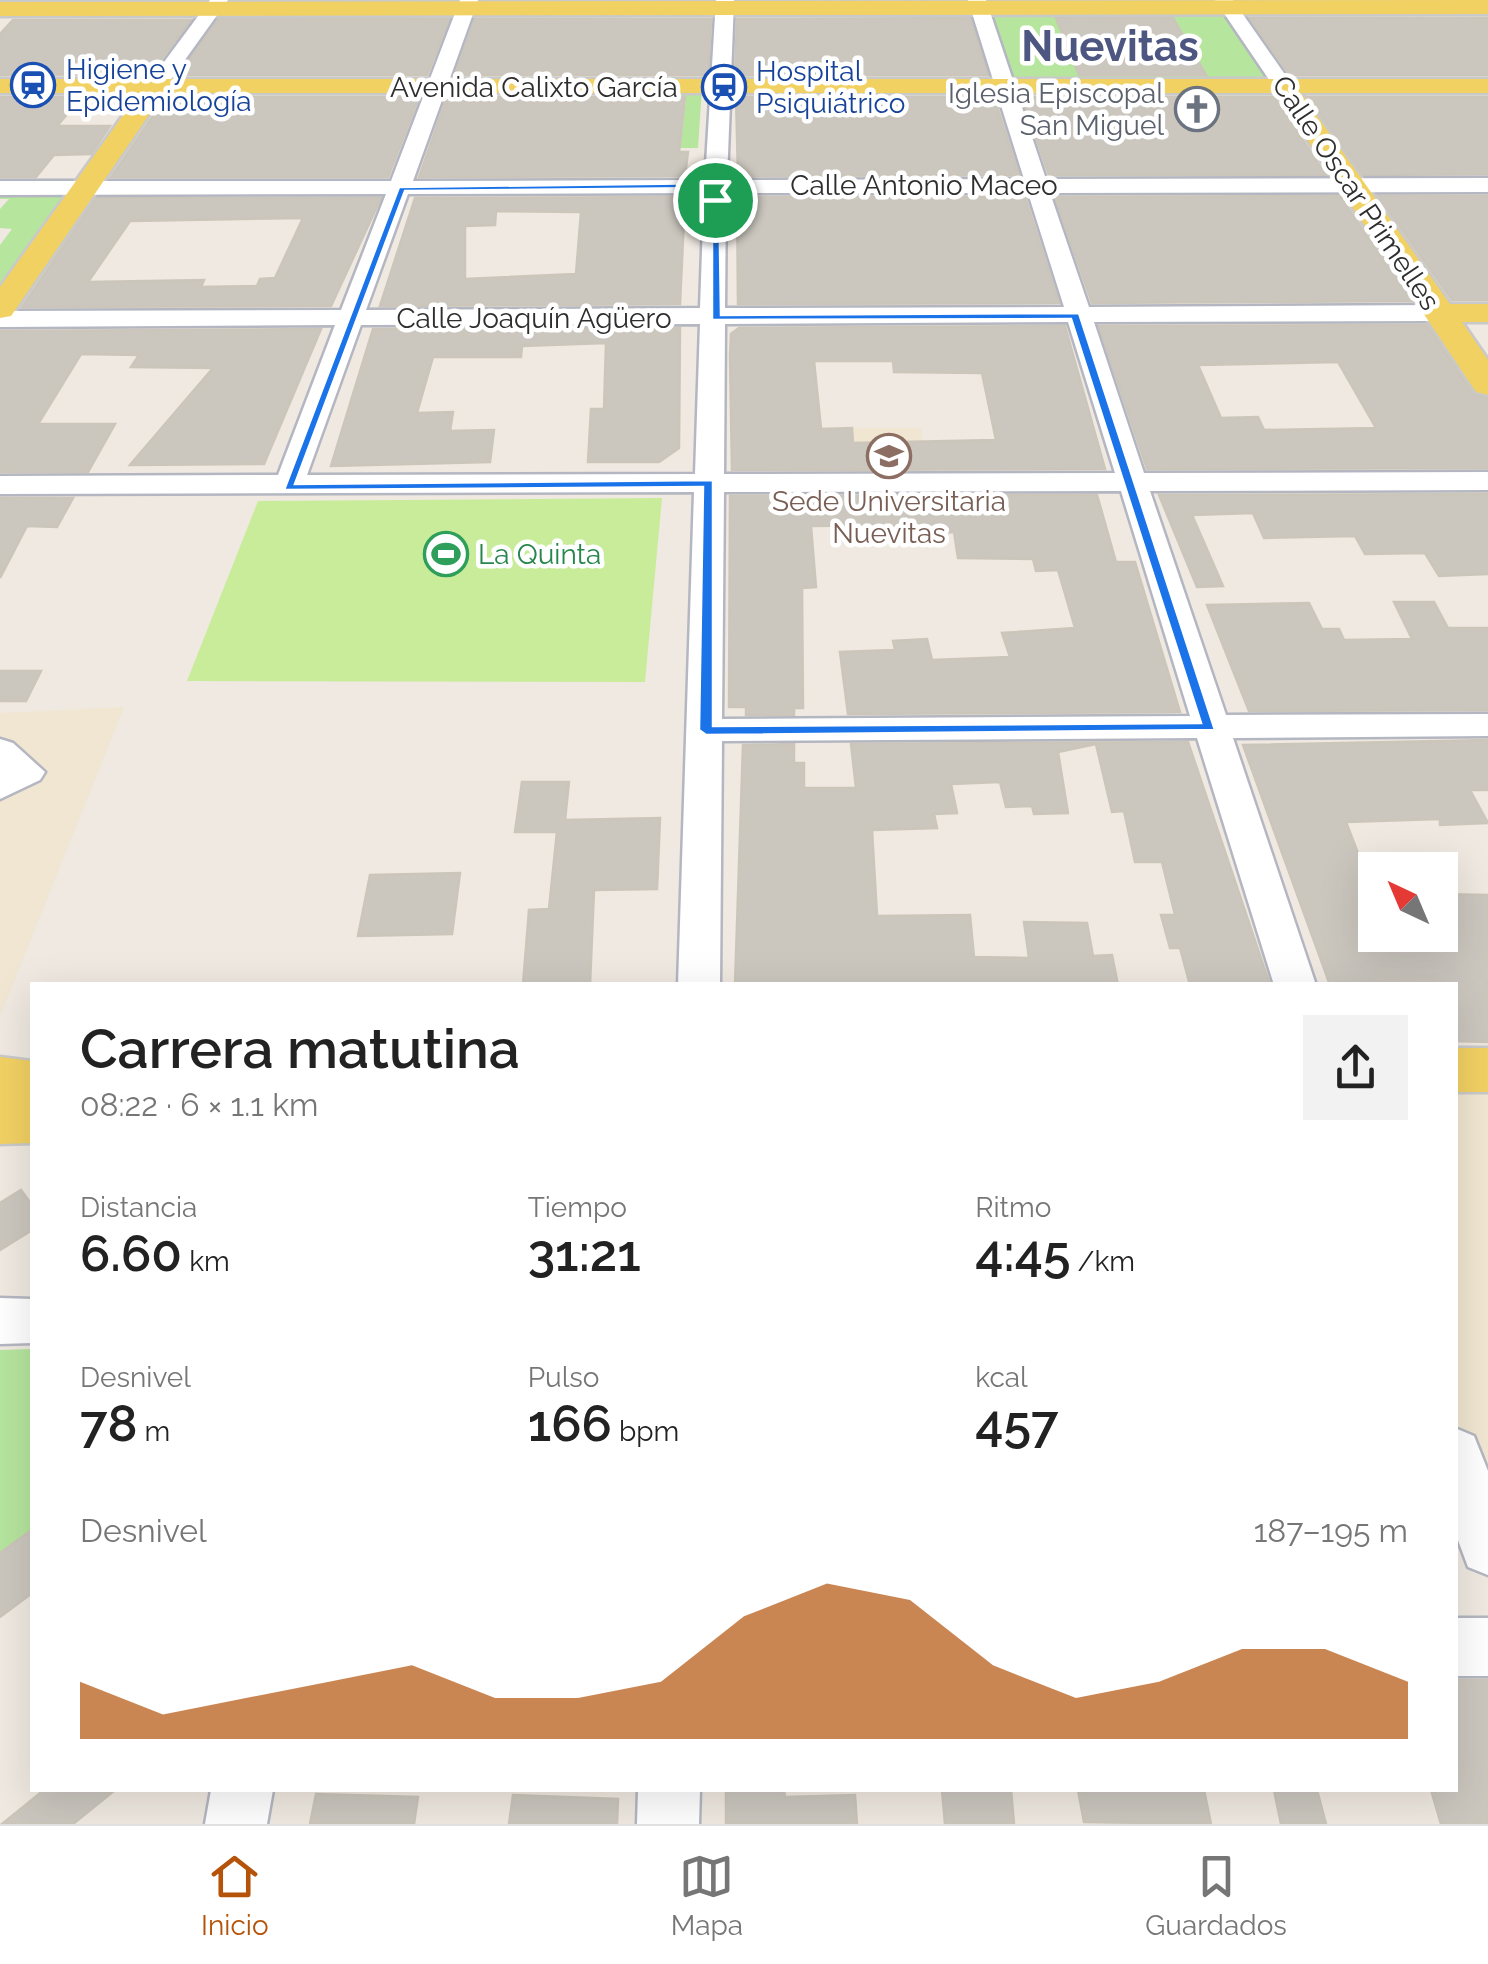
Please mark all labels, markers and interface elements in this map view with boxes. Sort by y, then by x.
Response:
district label: Nuevitas [1021,22,1199,71]
place label: Higiene y Epidemiología [66,53,252,118]
place label: Hospital Psiquiátrico [756,55,905,120]
station icon: Higiene y Epidemiología [10,62,56,108]
station icon: Hospital Psiquiátrico [701,64,747,110]
street label: Calle Oscar Primelles [1265,70,1447,316]
street label: Avenida Calixto García [390,71,678,104]
place label: Iglesia Episcopal San Miguel [948,77,1164,142]
church icon: Iglesia Episcopal San Miguel [1174,86,1220,132]
pin [673,158,758,243]
street label: Calle Antonio Maceo [790,169,1058,202]
icon: arrive [688,173,743,228]
street label: Calle Joaquín Agüero [396,302,672,335]
school or university icon: Sede Universitaria Nuevitas [866,433,912,479]
place label: Sede Universitaria Nuevitas [772,485,1006,550]
sports icon: La Quinta [423,531,469,577]
place label: La Quinta [478,538,601,571]
north arrow [1358,852,1458,952]
map controls [1358,852,1458,952]
button: share [1303,1015,1408,1120]
text: Carrera matutina [80,1016,520,1081]
text: 08:22 · 6 × 1.1 km [80,1086,319,1123]
text: Distancia [80,1191,197,1224]
text: Tiempo [528,1191,627,1224]
text: Ritmo [975,1191,1051,1224]
text: 6.60 [80,1224,182,1283]
text: 31:21 [528,1224,641,1283]
text: 4:45 [975,1224,1070,1283]
text: km [182,1245,230,1278]
text: /km [1070,1245,1135,1278]
text: Desnivel [80,1361,191,1394]
text: Pulso [528,1361,600,1394]
text: kcal [975,1361,1028,1394]
text: 78 [80,1394,137,1453]
text: 166 [528,1394,612,1453]
text: 457 [975,1394,1058,1453]
text: m [137,1415,170,1448]
text: bpm [612,1415,679,1448]
text: Desnivel [80,1512,207,1549]
text: 187–195 m [1254,1512,1408,1549]
tab: Inicio [201,1849,269,1942]
tab: Mapa [671,1849,743,1942]
tab: Guardados [1145,1849,1287,1942]

